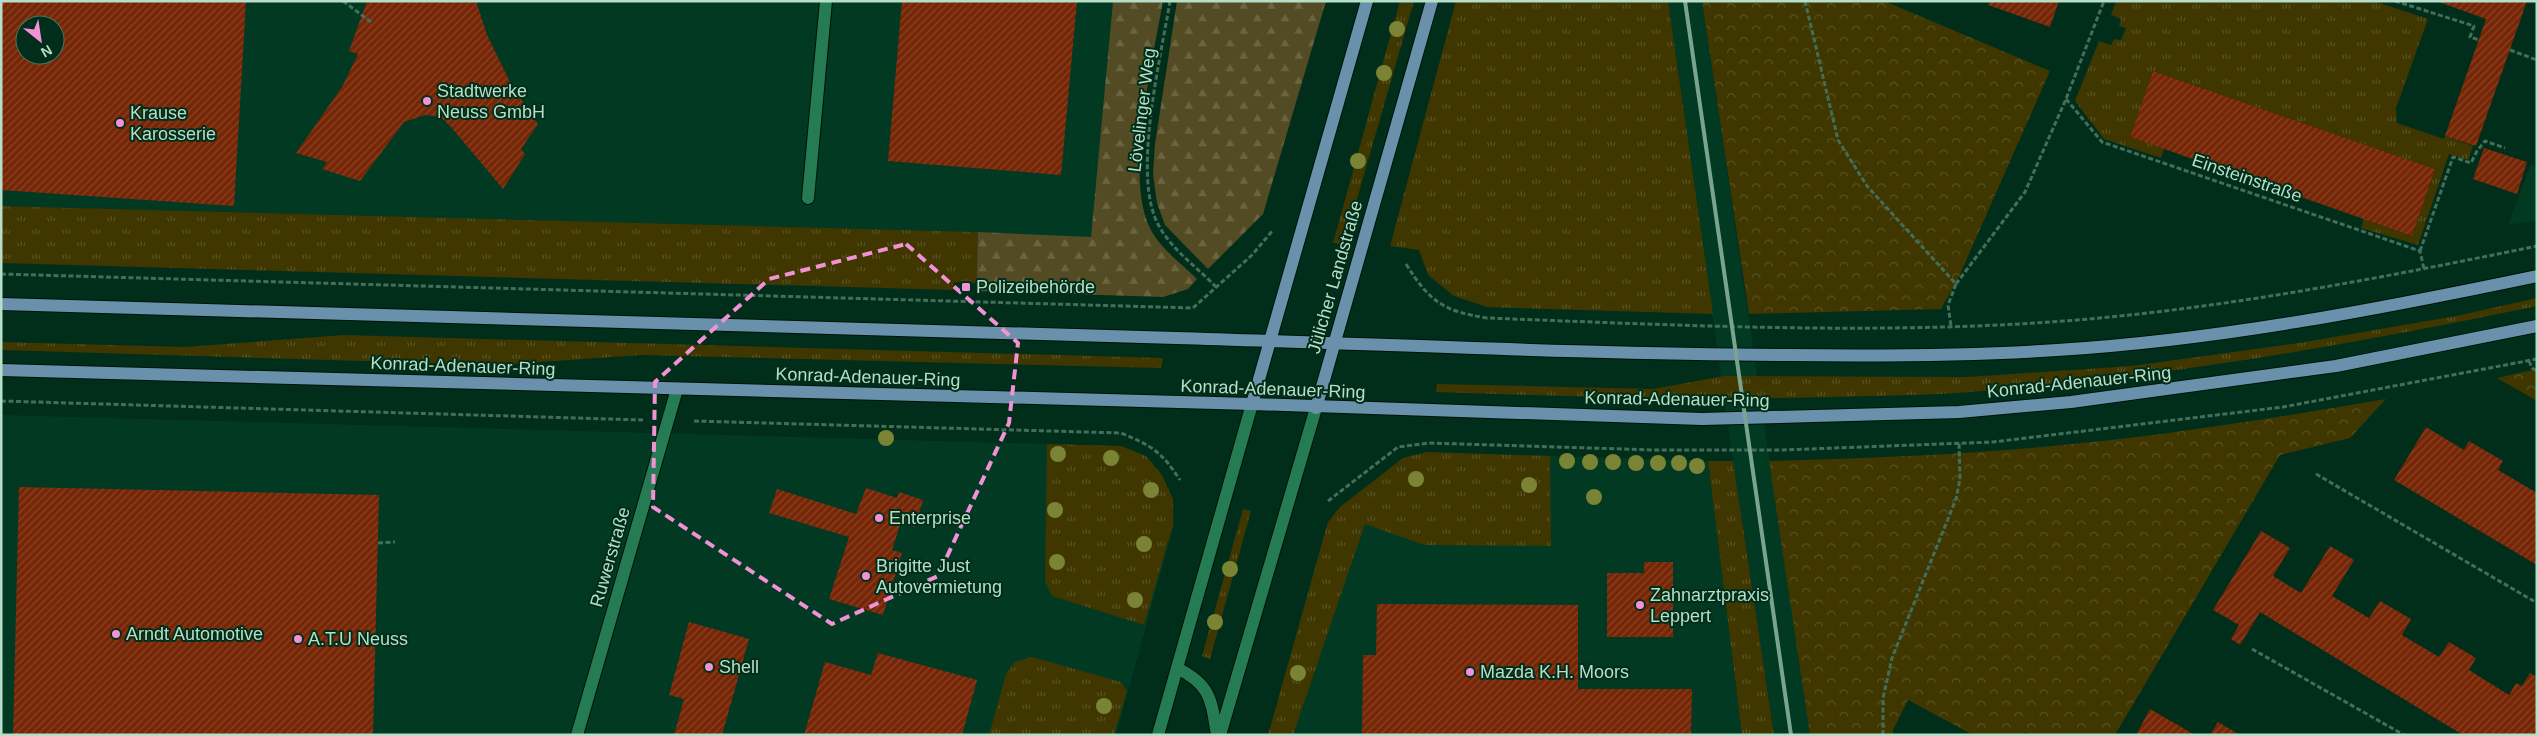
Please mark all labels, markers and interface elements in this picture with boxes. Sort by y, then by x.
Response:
north arrow [15,15,65,65]
text: N [38,42,55,61]
street label: Lövelinger Weg [1124,47,1160,173]
place label: Stadtwerke Neuss GmbH [437,81,545,122]
marker: Stadtwerke Neuss GmbH [421,95,433,107]
place label: Krause Karosserie [130,103,216,144]
marker: Krause Karosserie [114,117,126,129]
street label: Einsteinstraße [2189,150,2305,206]
street label: Jülicher Landstraße [1304,198,1366,356]
place label: Polizeibehörde [976,277,1095,297]
marker: Polizeibehörde [960,281,972,293]
street label: Konrad-Adenauer-Ring [370,353,556,379]
street label: Konrad-Adenauer-Ring [1986,362,2172,402]
street label: Konrad-Adenauer-Ring [775,364,961,390]
street label: Konrad-Adenauer-Ring [1180,376,1366,402]
street label: Konrad-Adenauer-Ring [1584,387,1770,411]
street label: Ruwerstraße [586,505,634,609]
place label: Enterprise [889,508,971,528]
marker: Enterprise [873,512,885,524]
place label: Brigitte Just Autovermietung [876,556,1002,597]
marker: Brigitte Just Autovermietung [860,570,872,582]
place label: Zahnarztpraxis Leppert [1650,585,1769,626]
marker: Zahnarztpraxis Leppert [1634,599,1646,611]
place label: Arndt Automotive [126,624,263,644]
marker: Arndt Automotive [110,628,122,640]
place label: A.T.U Neuss [308,629,408,649]
marker: A.T.U Neuss [292,633,304,645]
place label: Shell [719,657,759,677]
marker: Shell [703,661,715,673]
place label: Mazda K.H. Moors [1480,662,1629,682]
marker: Mazda K.H. Moors [1464,666,1476,678]

